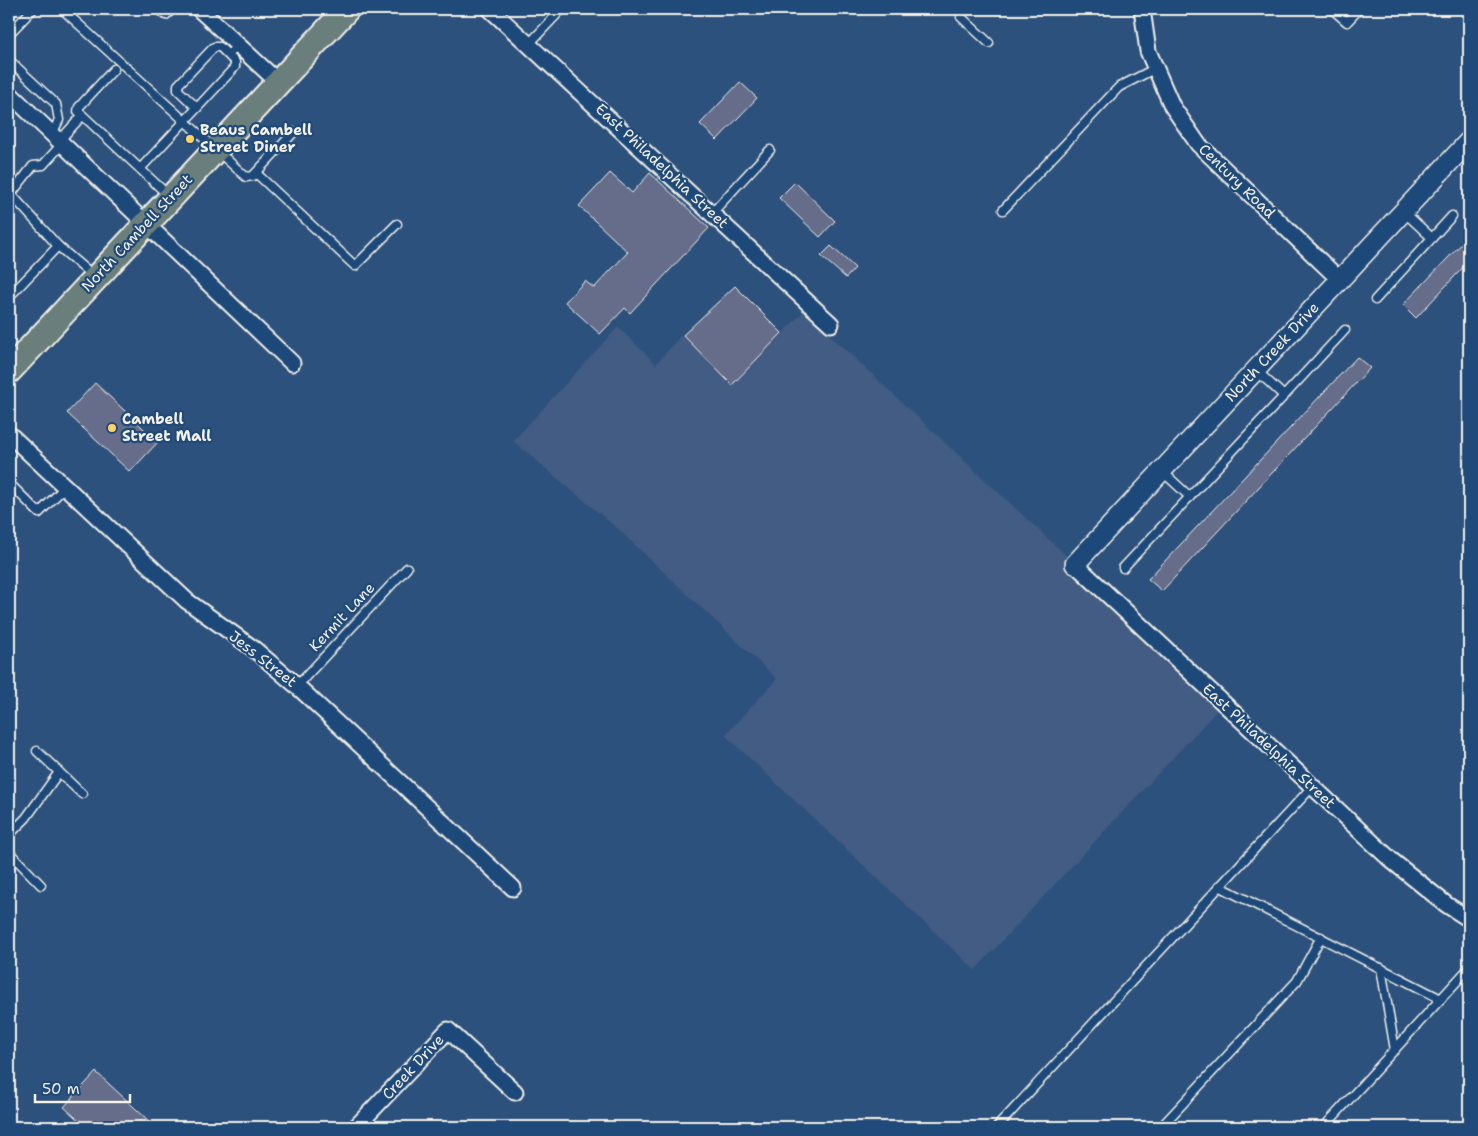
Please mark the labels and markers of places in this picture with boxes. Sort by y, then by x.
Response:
place label: Beaus Cambell Street Diner [200,120,312,157]
marker: Beaus Cambell Street Diner [184,133,196,145]
place label: Cambell Street Mall [122,409,212,446]
marker: Cambell Street Mall [106,422,118,434]

